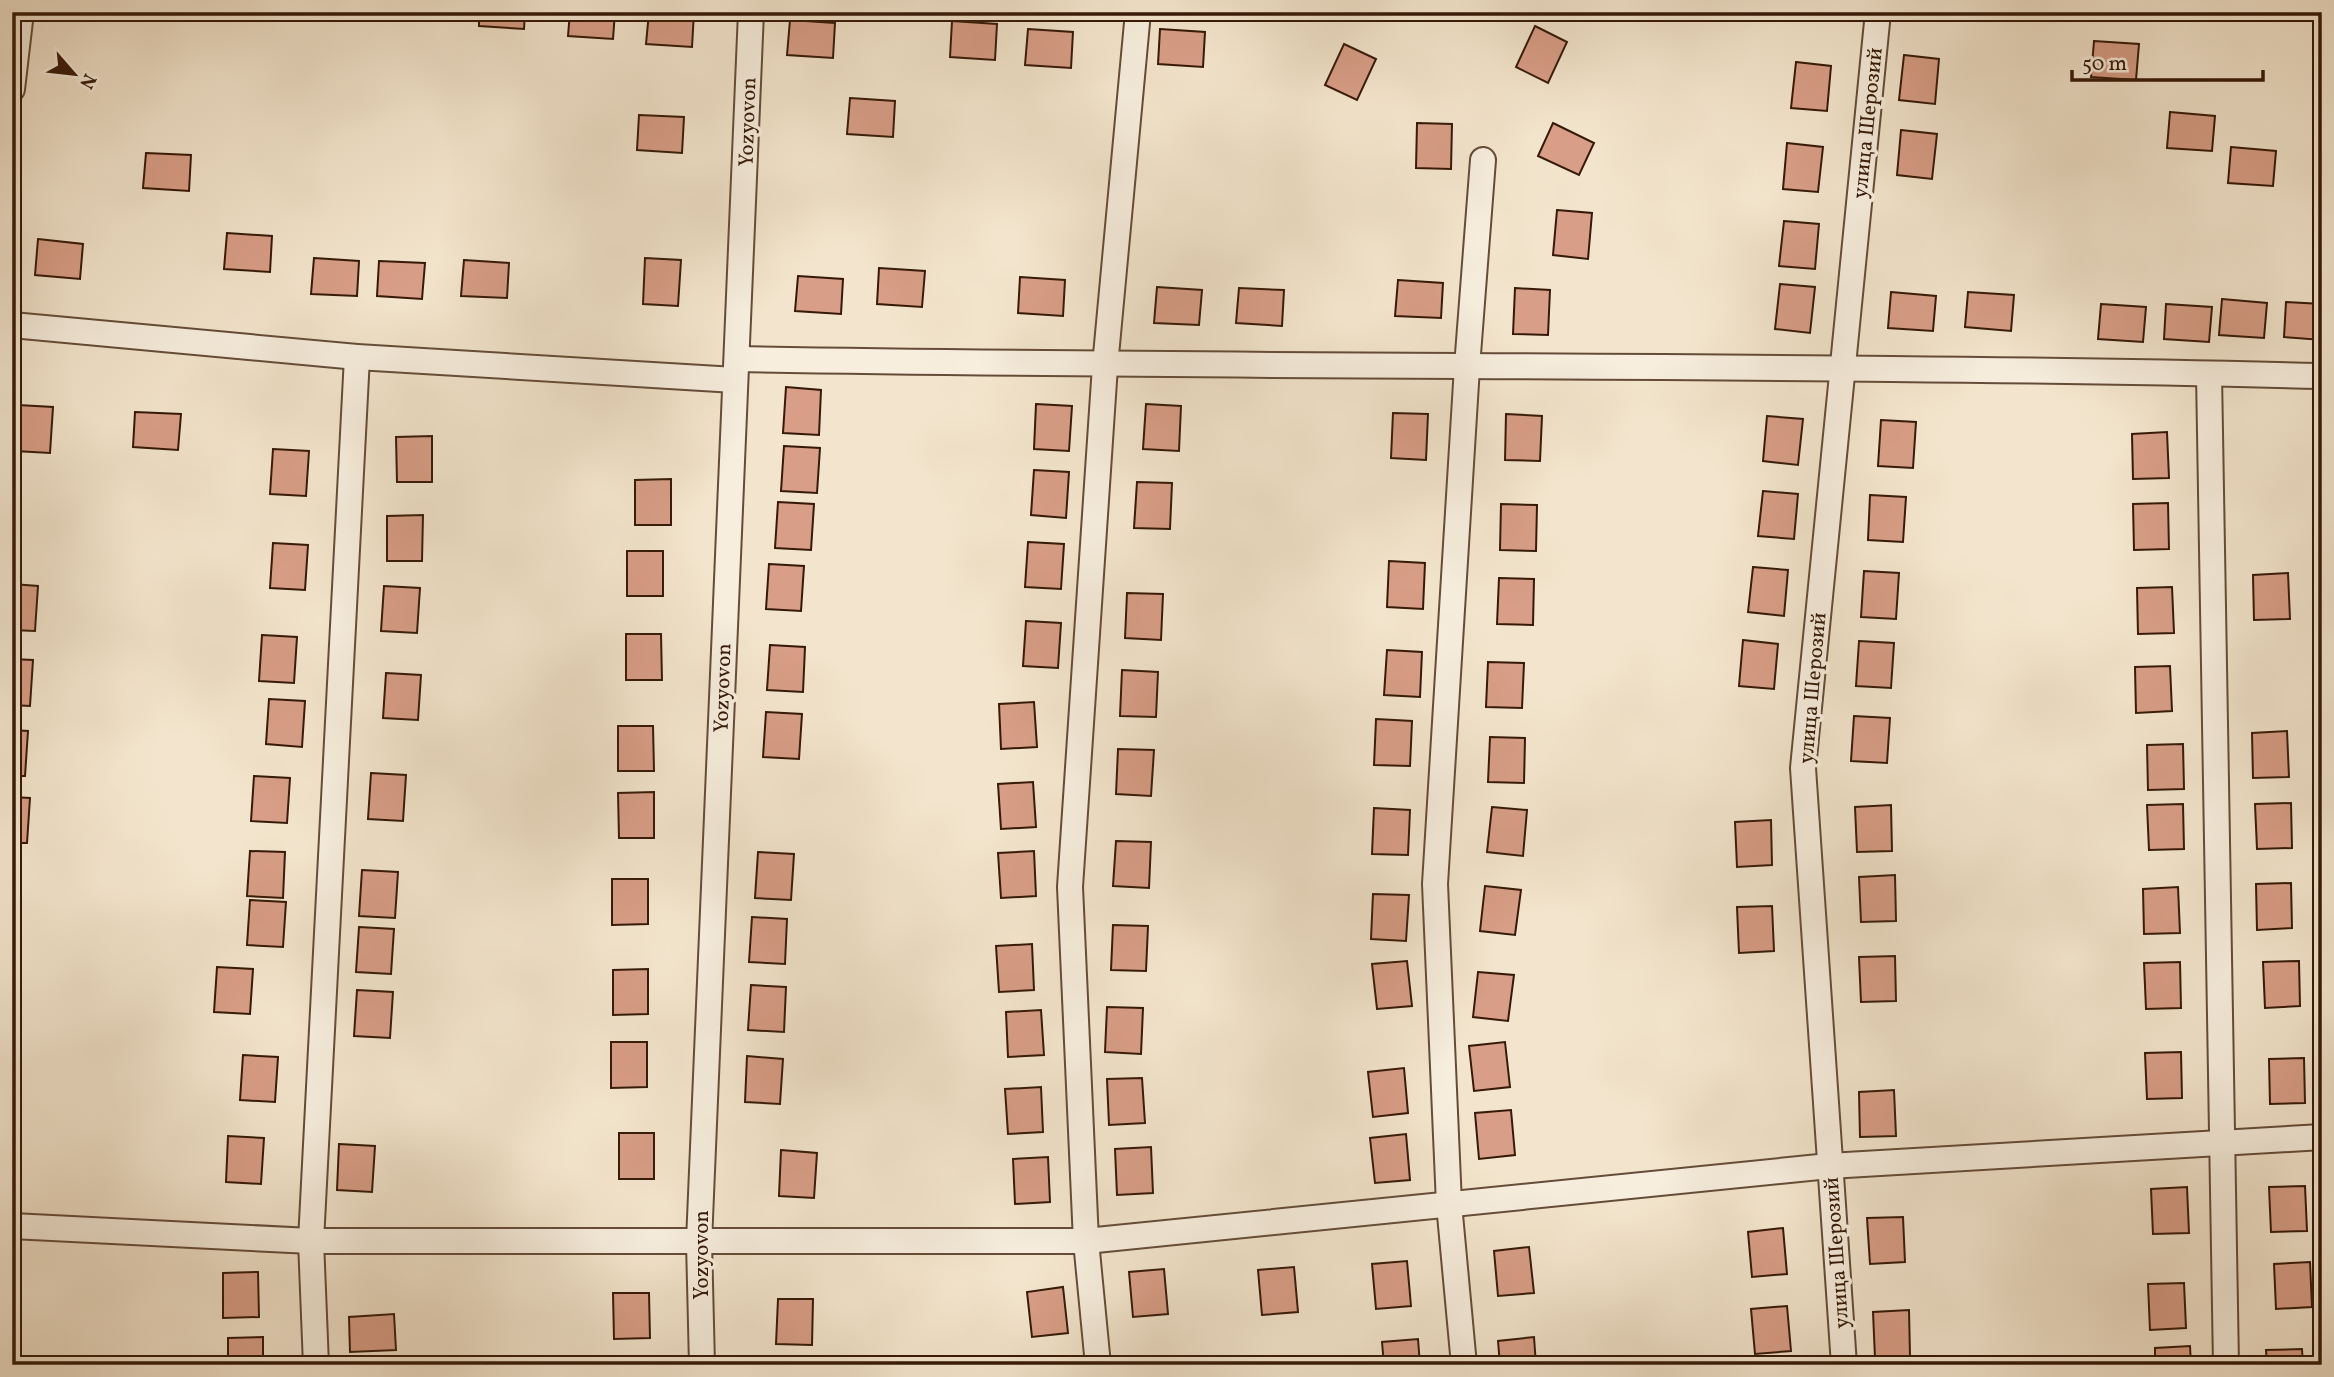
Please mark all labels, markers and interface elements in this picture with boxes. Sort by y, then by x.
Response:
north arrow [38,38,108,108]
scale bar [2072,38,2262,82]
street label: улица Шерозий [1846,46,1891,200]
text: 50 m [2082,50,2127,79]
text: N [72,69,102,93]
street label: Yozyovon [732,77,765,167]
street label: улица Шерозий [1792,611,1835,765]
street label: Yozyovon [707,643,740,733]
street label: улица Шерозий [1818,1176,1857,1330]
street label: Yozyovon [688,1210,717,1300]

